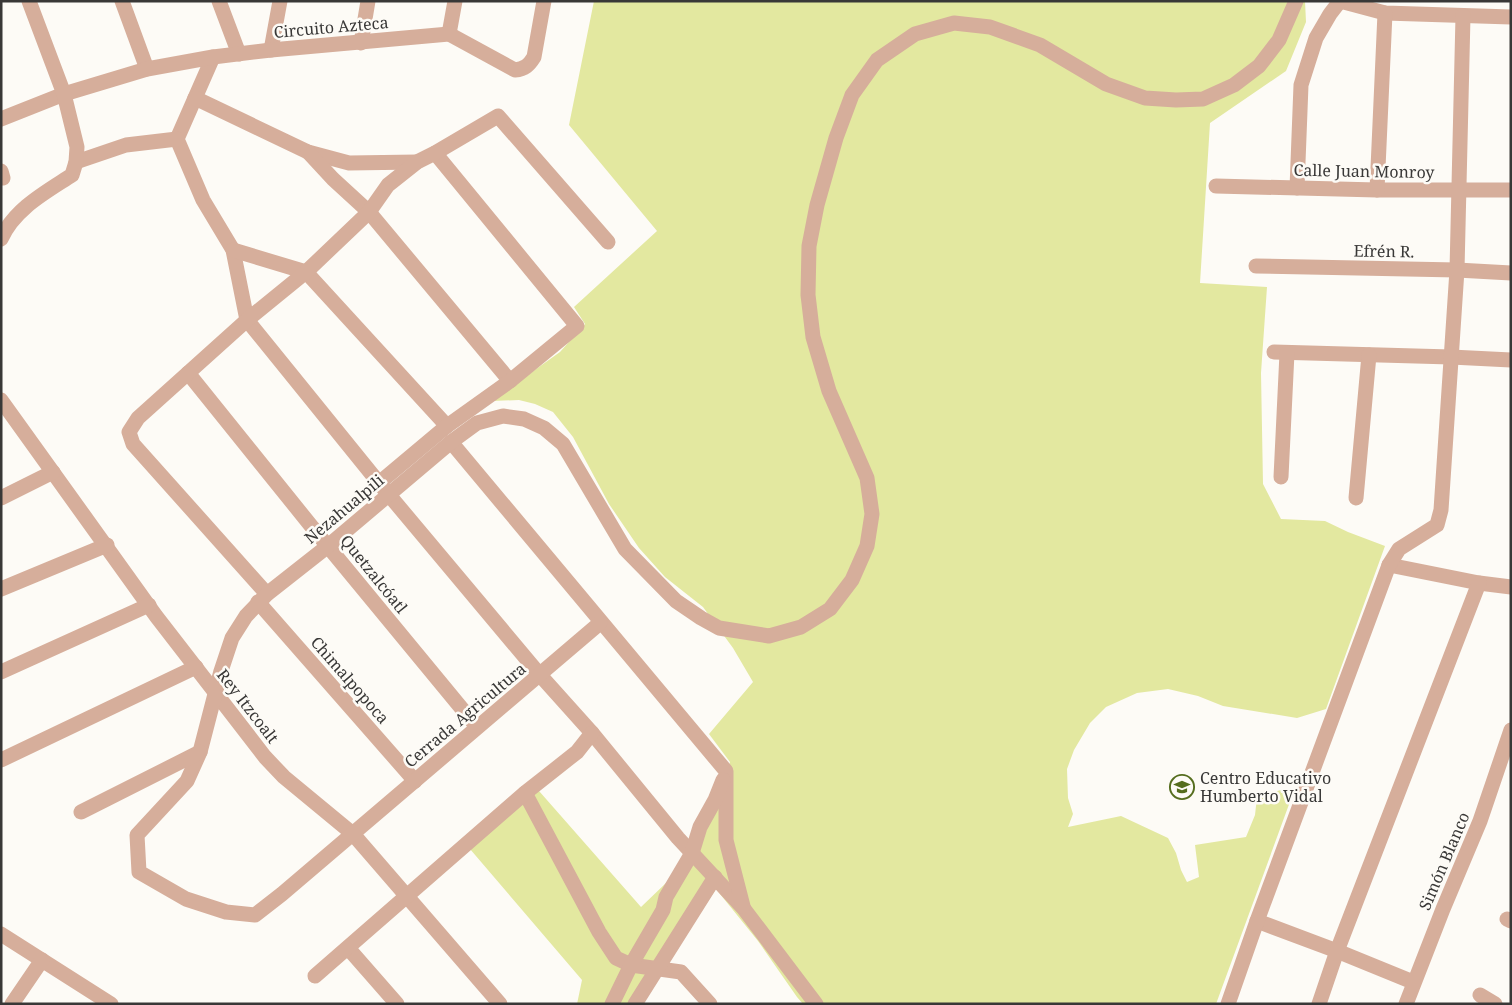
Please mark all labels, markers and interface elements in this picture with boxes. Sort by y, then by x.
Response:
street label: Circuito Azteca [273,11,389,43]
street label: Calle Juan Monroy [1293,159,1436,183]
street label: Efrén R. [1353,239,1415,263]
street label: Nezahualpili [300,469,388,549]
street label: Quetzalcóatl [336,530,412,618]
street label: Chimalpopoca [306,632,394,728]
street label: Cerrada Agricultura [400,658,530,772]
street label: Rey Itzcoalt [212,664,284,748]
place label: Centro Educativo Humberto Vidal [1200,767,1331,807]
school or university icon: Centro Educativo Humberto Vidal [1169,774,1195,800]
street label: Simón Blanco [1413,809,1475,913]

